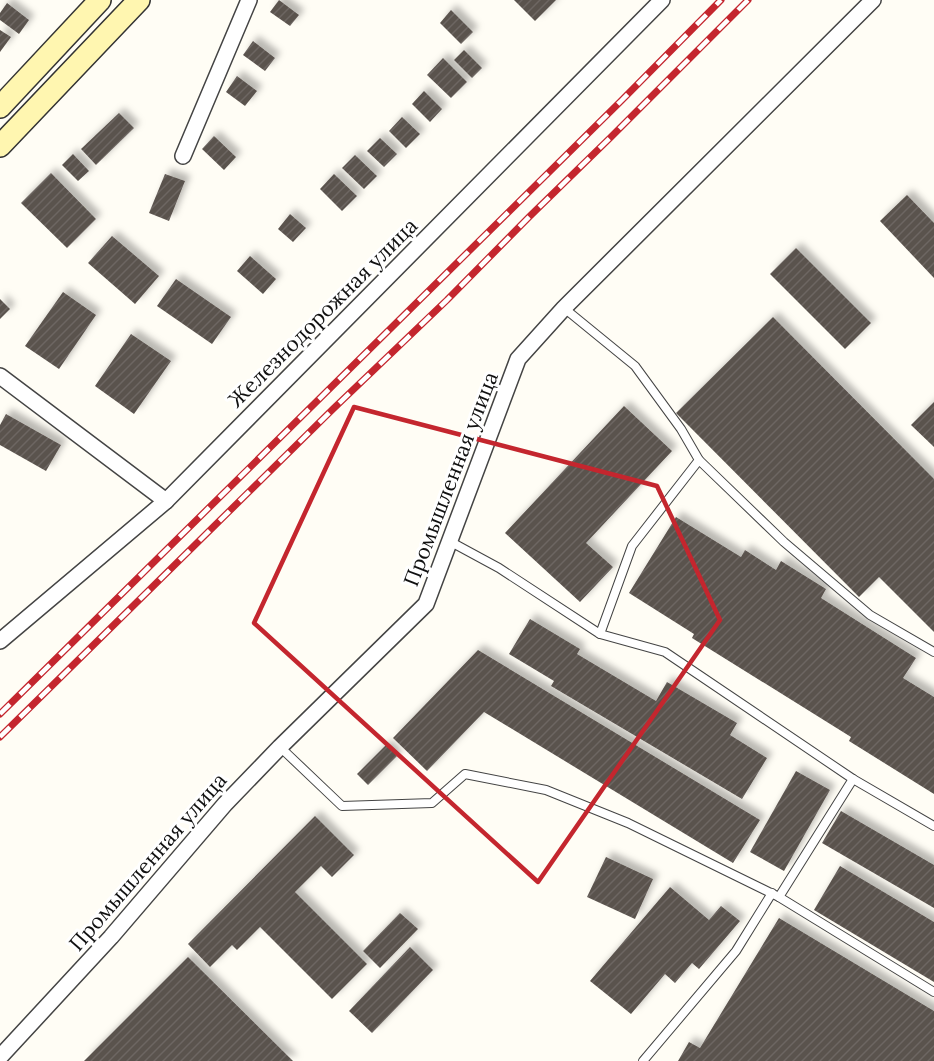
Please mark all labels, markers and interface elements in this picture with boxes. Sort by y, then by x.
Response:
street label: Железнодорожная улица [222,212,423,413]
street label: Промышленная улица [397,368,504,590]
street label: Промышленная улица [63,767,233,956]

